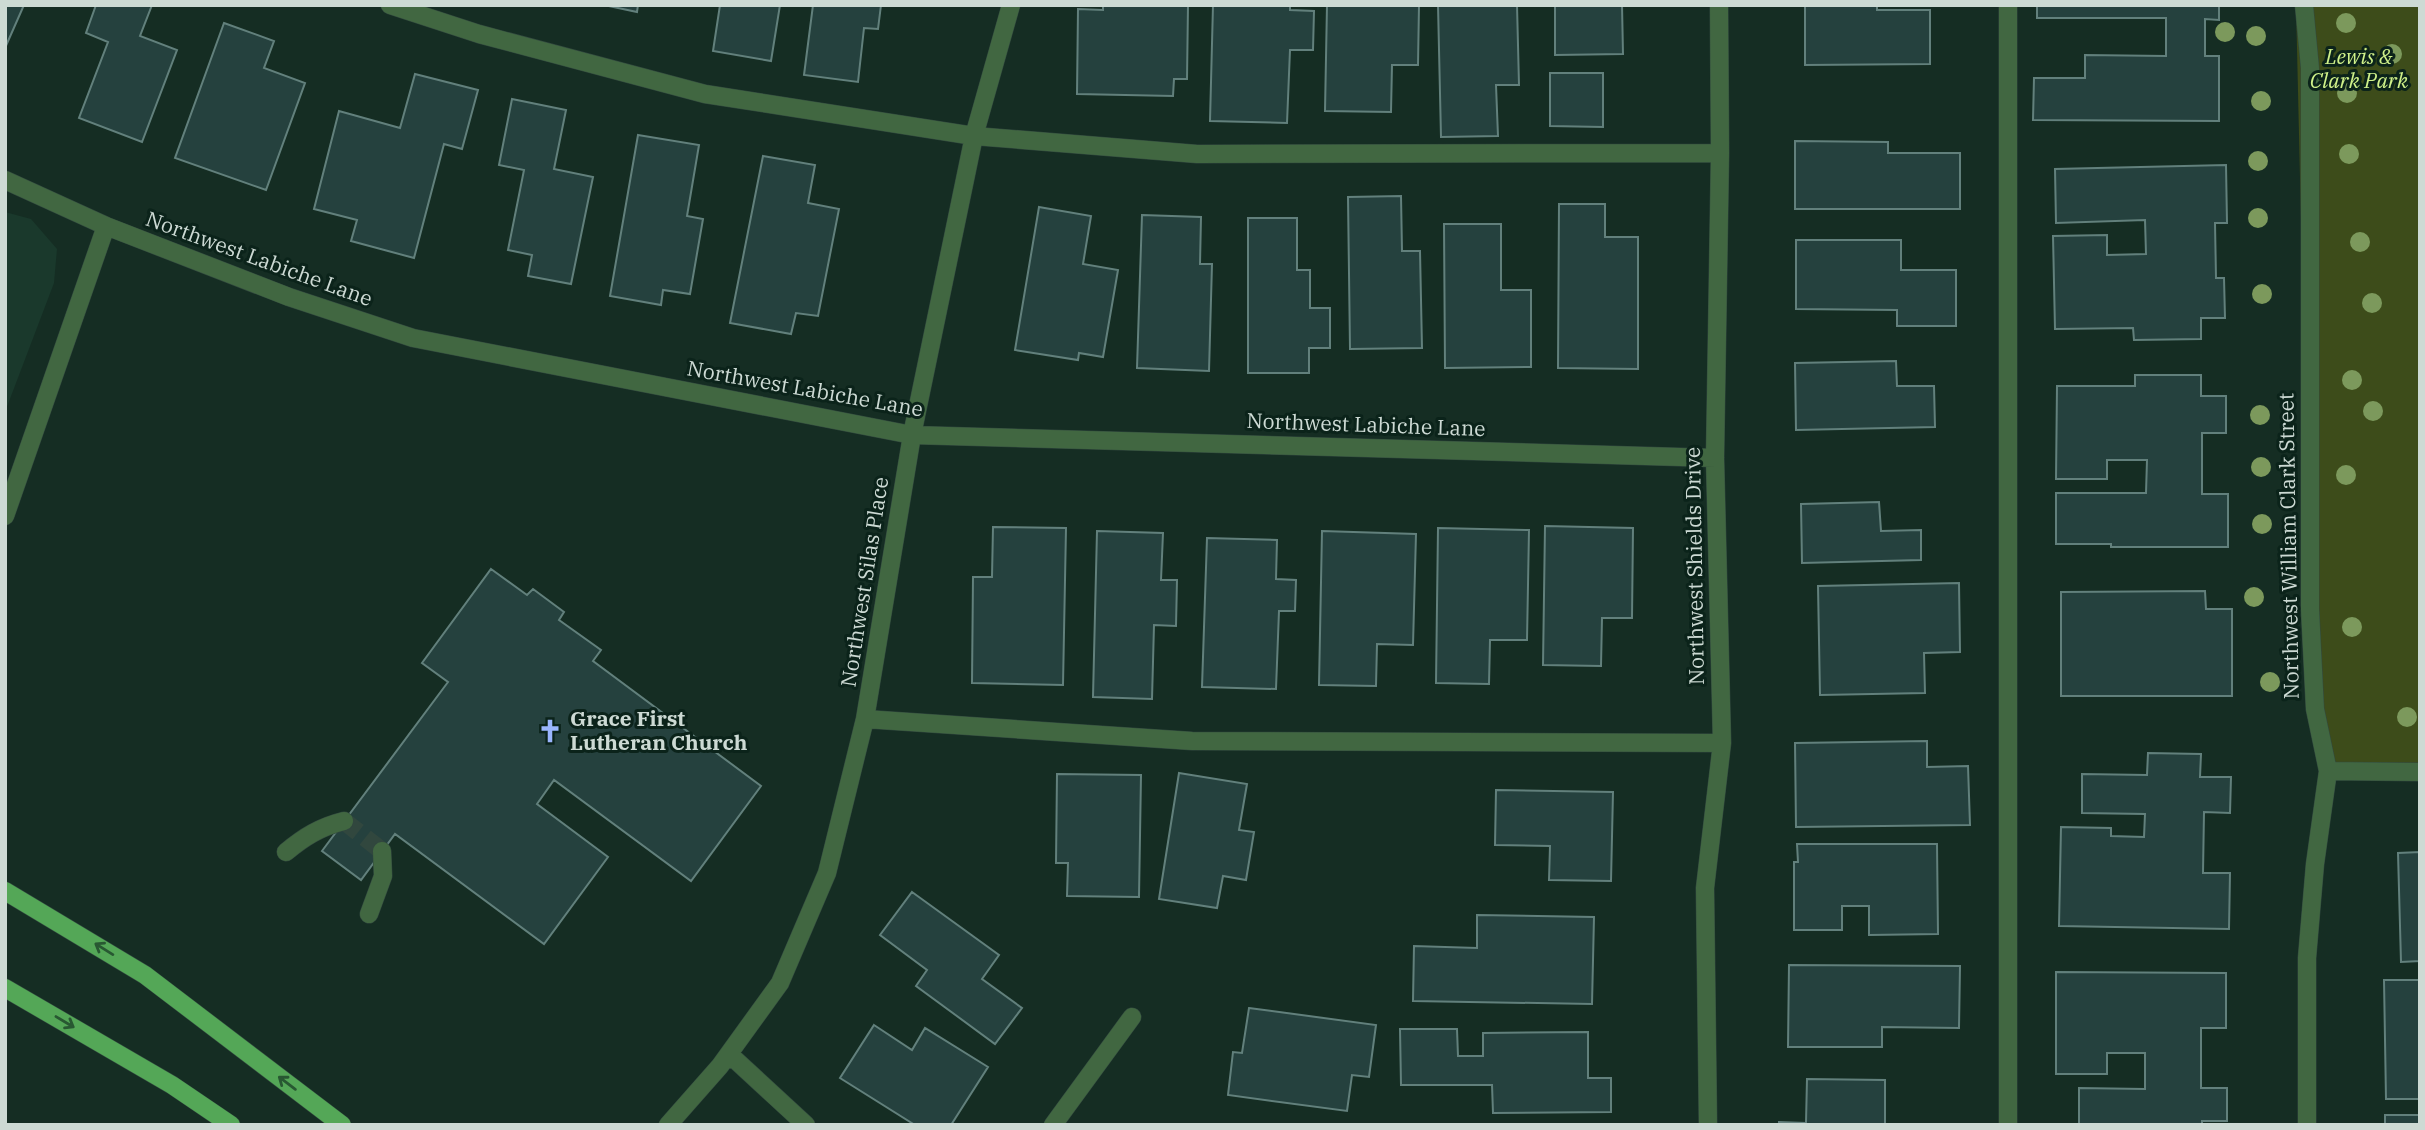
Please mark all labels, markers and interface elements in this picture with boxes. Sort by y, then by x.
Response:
park label: Lewis & Clark Park [2310,42,2409,94]
street label: Northwest Labiche Lane [142,204,377,312]
street label: Northwest Labiche Lane [685,353,925,423]
street label: Northwest William Clark Street [2271,392,2305,700]
street label: Northwest Labiche Lane [1246,406,1486,442]
street label: Northwest Shields Drive [1678,447,1710,685]
street label: Northwest Silas Place [834,475,894,689]
place label: Grace First Lutheran Church [570,704,748,756]
church icon: Grace First Lutheran Church [536,717,564,745]
one-way arrow [94,942,114,956]
one-way arrow [54,1015,74,1029]
one-way arrow [279,1076,297,1091]

